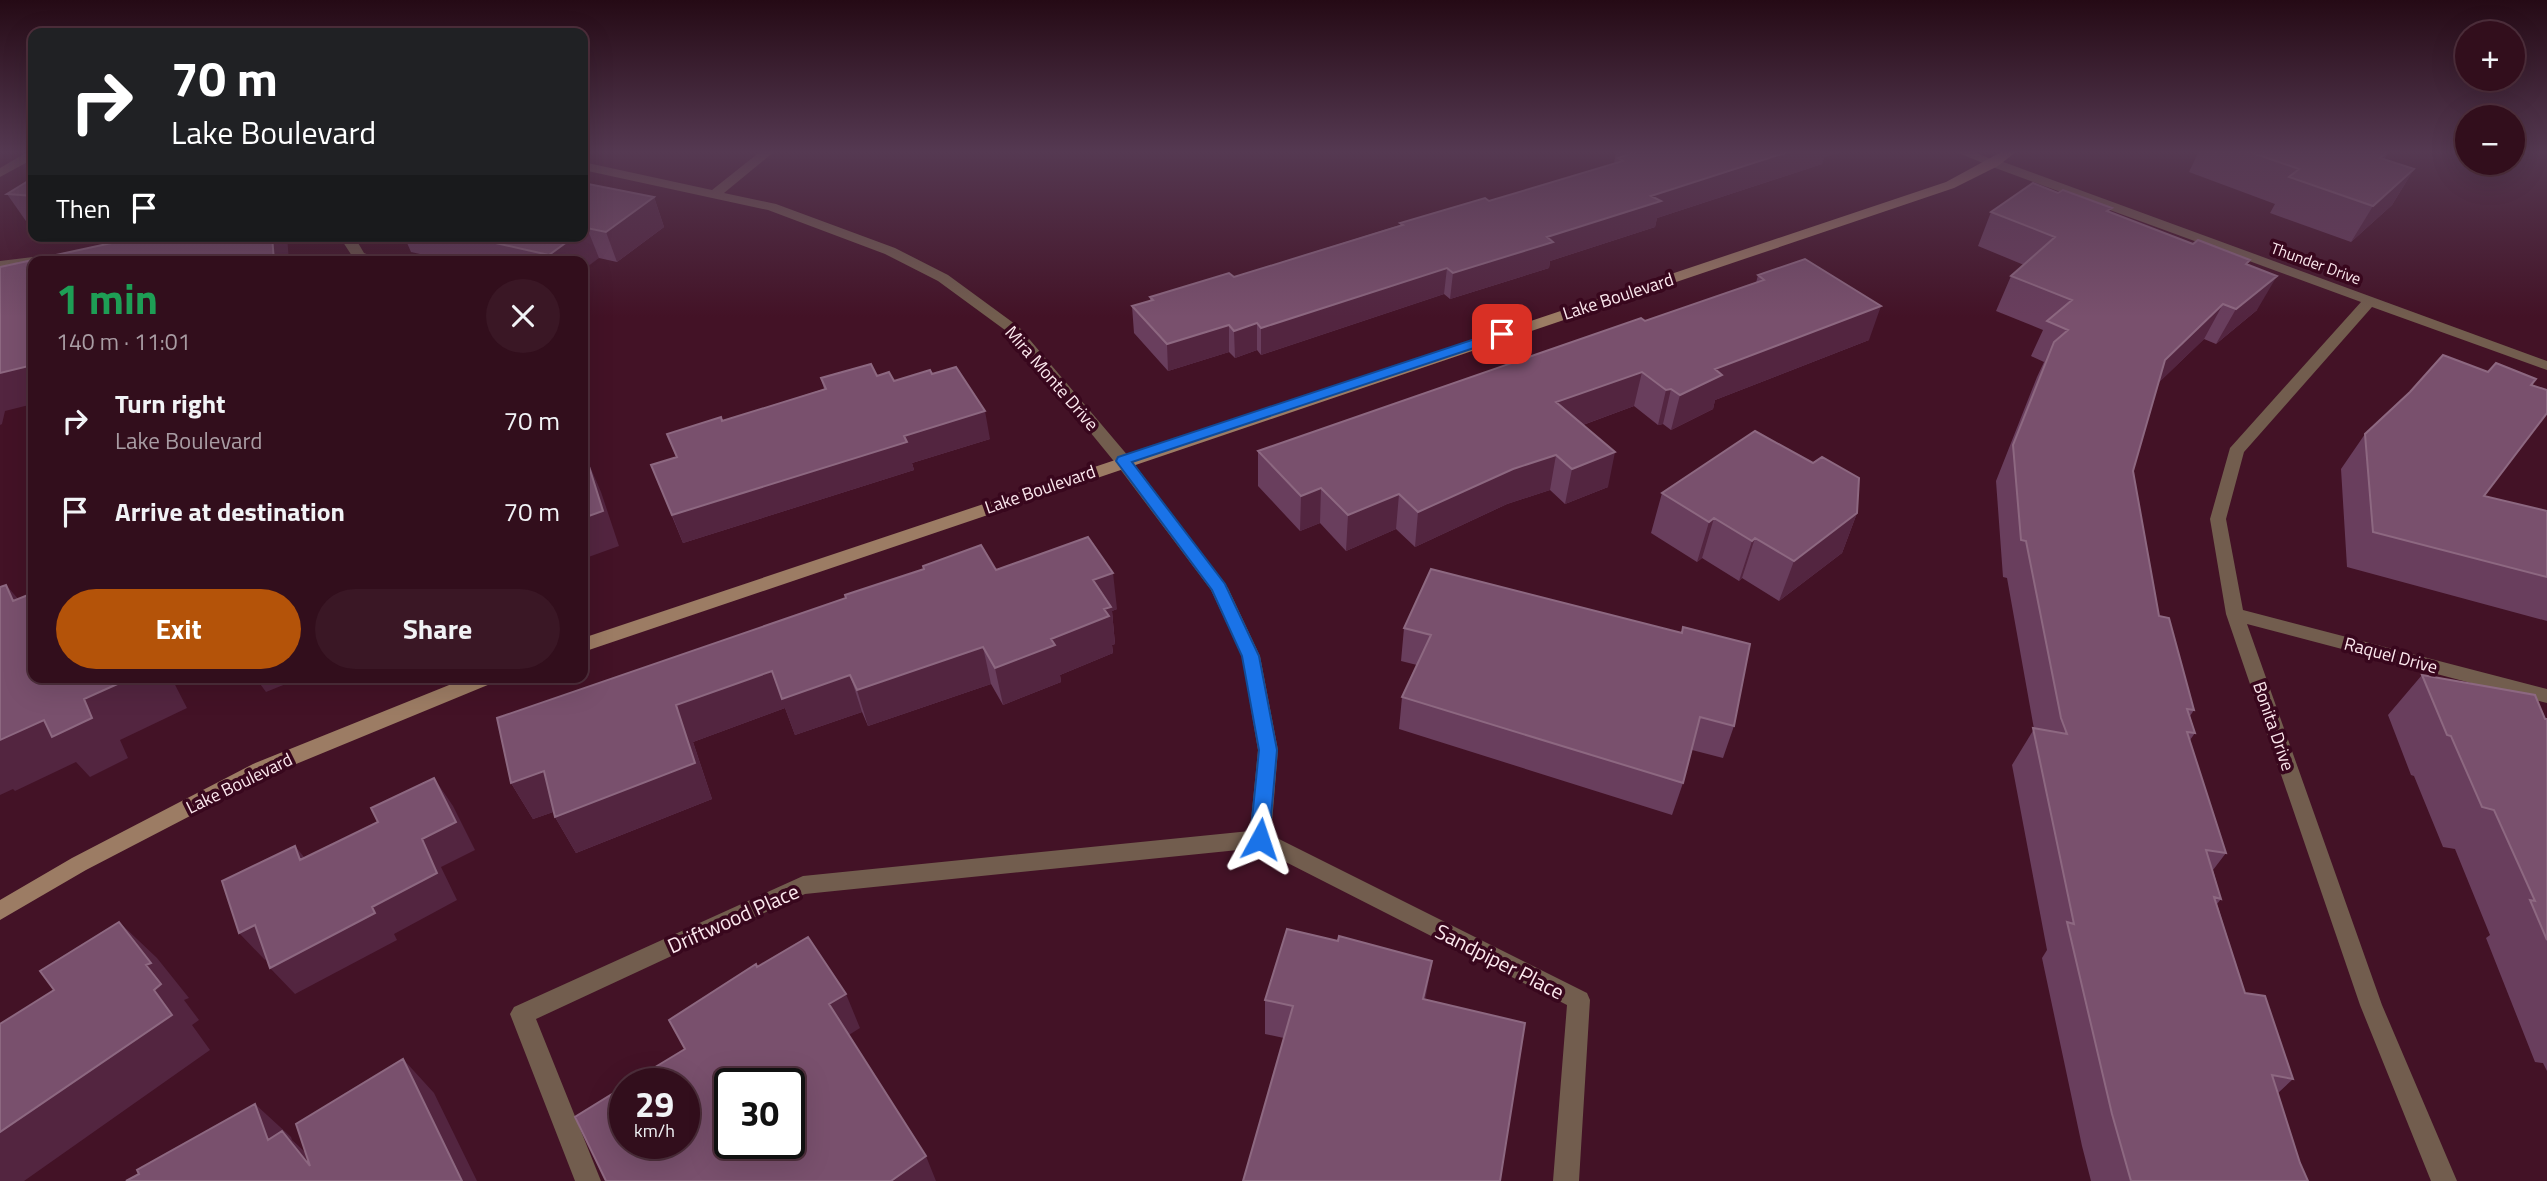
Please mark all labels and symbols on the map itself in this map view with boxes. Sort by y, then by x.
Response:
street label: Thunder Drive [2267,236,2365,290]
street label: Lake Boulevard [1559,265,1677,327]
pin [1472,304,1532,364]
street label: Mira Monte Drive [999,320,1105,436]
street label: Lake Boulevard [981,457,1099,521]
street label: Raquel Drive [2341,630,2441,680]
street label: Bonita Drive [2246,678,2302,774]
street label: Lake Boulevard [181,746,297,820]
position arrow [1223,802,1297,876]
street label: Driftwood Place [662,875,804,961]
street label: Sandpiper Place [1430,915,1570,1007]
speed limit sign: 30 [714,1068,805,1159]

